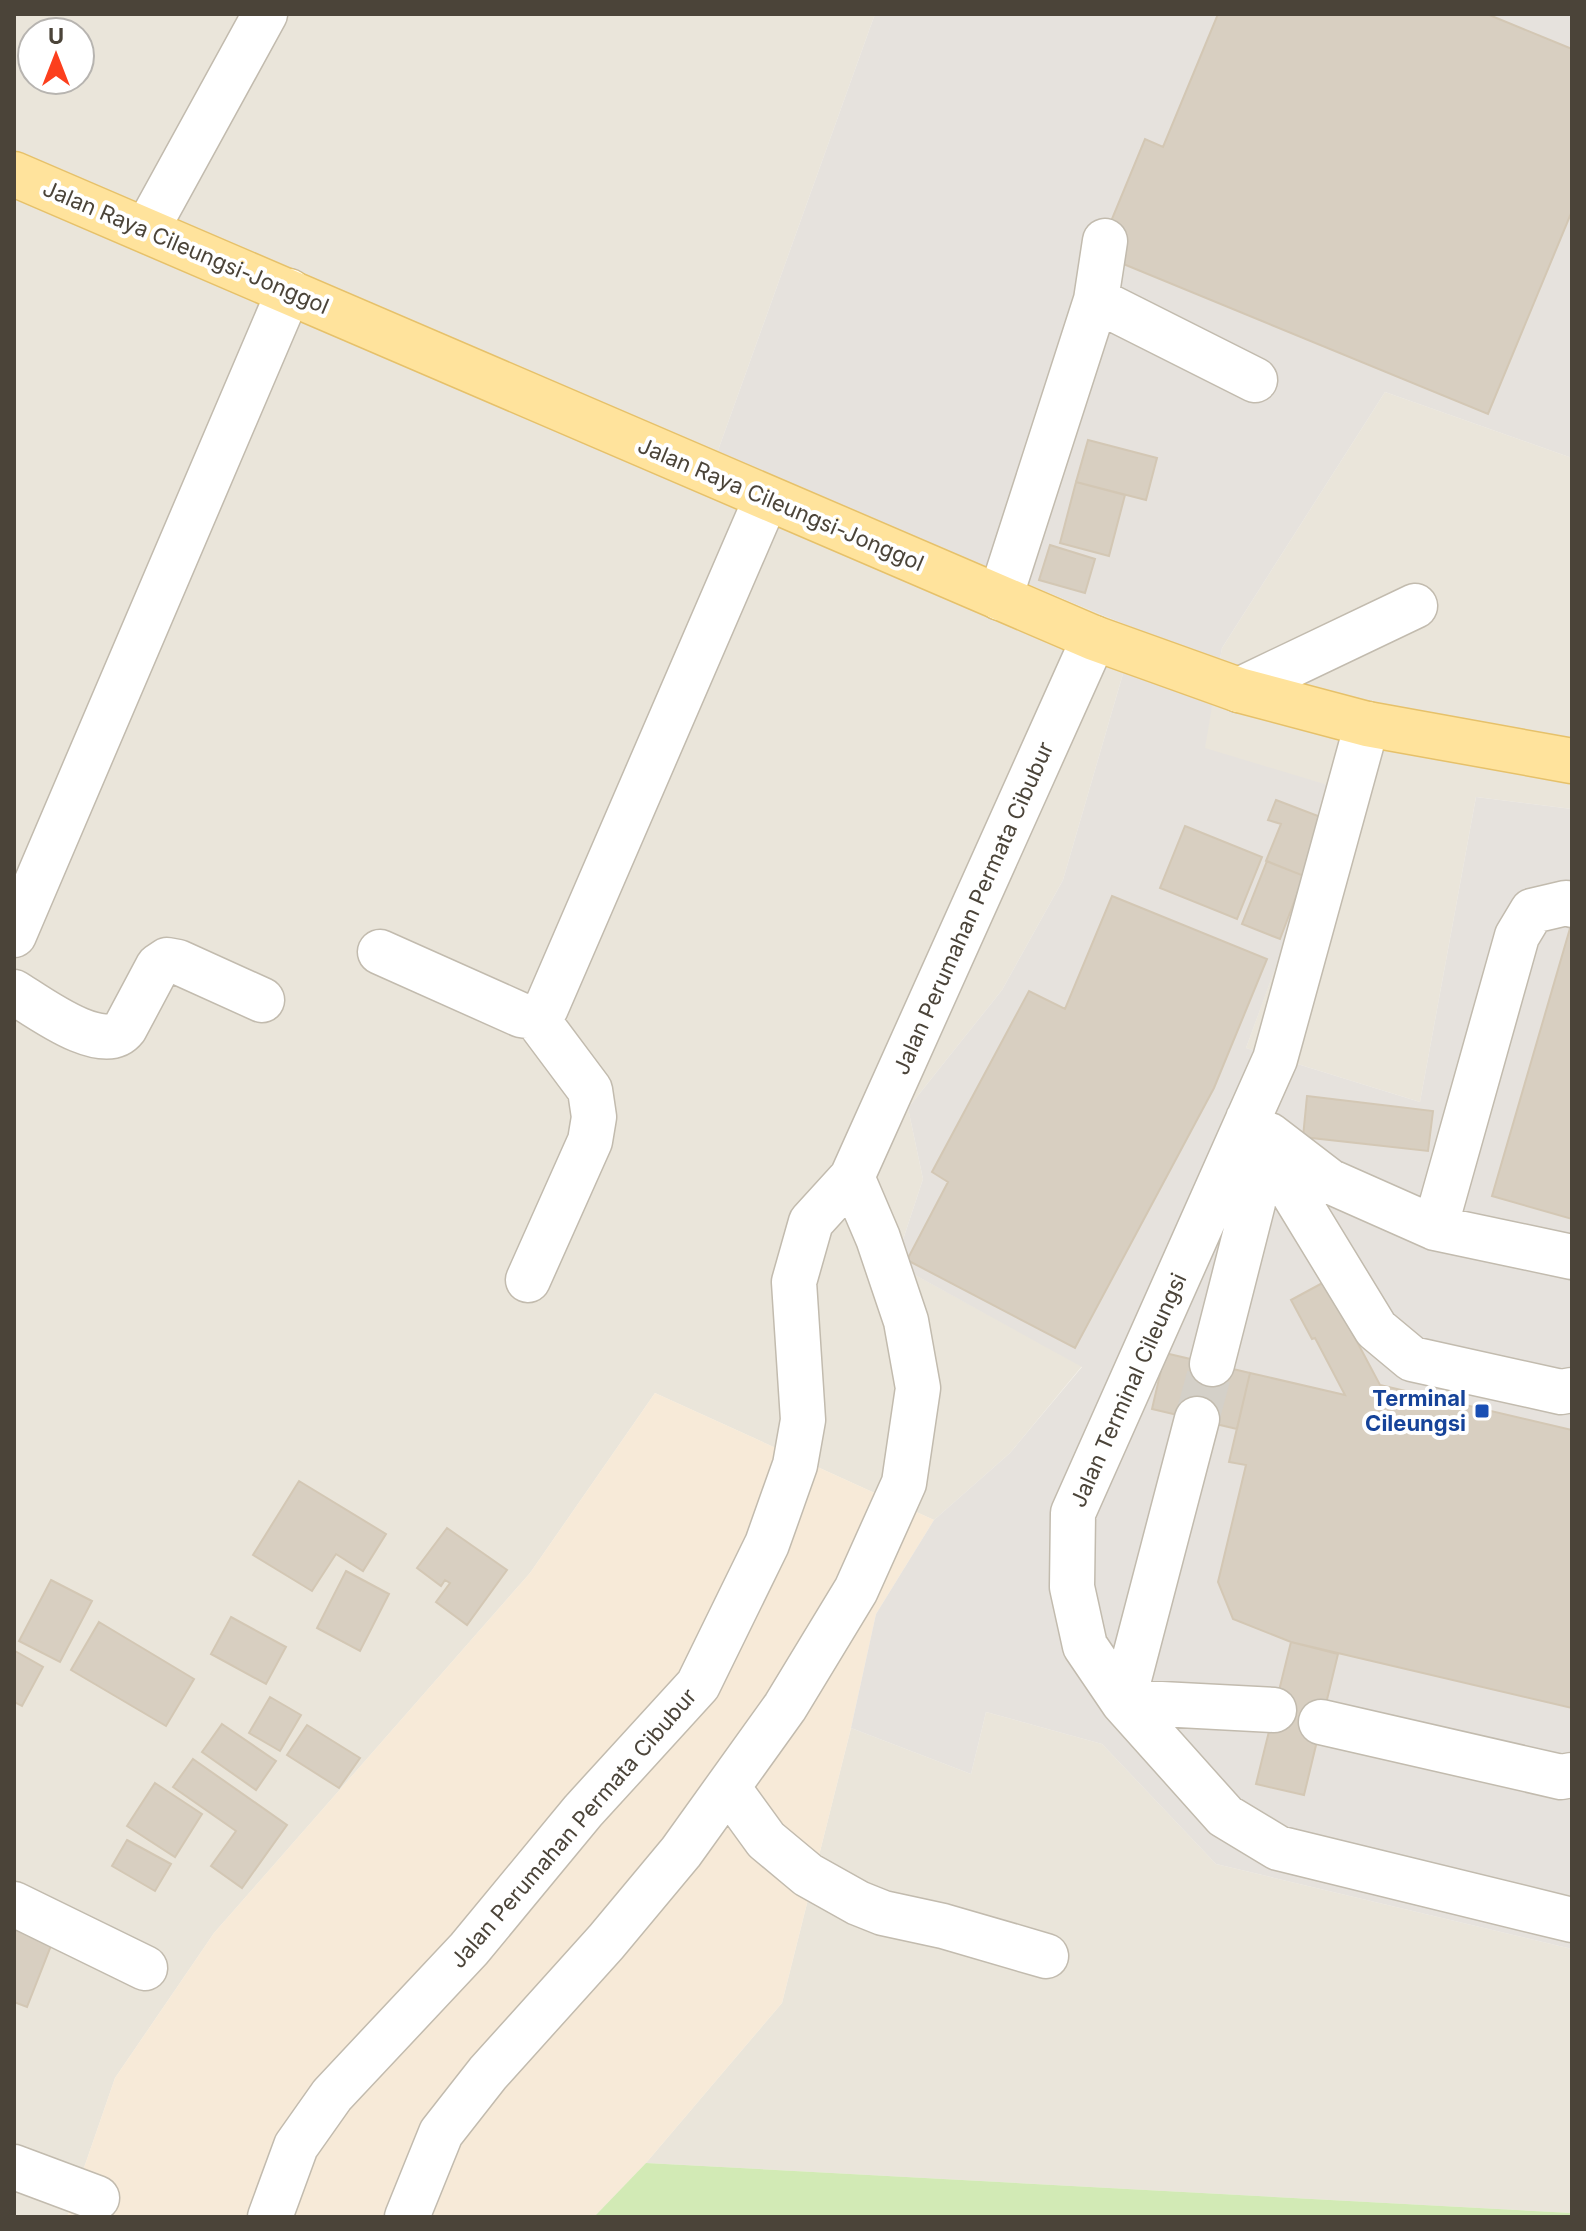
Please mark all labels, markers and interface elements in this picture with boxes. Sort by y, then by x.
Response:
north arrow [16,16,96,96]
text: U [48,23,64,49]
street label: Jalan Raya Cileungsi-Jonggol [39,175,333,319]
street label: Jalan Raya Cileungsi-Jonggol [634,432,928,576]
street label: Jalan Perumahan Permata Cibubur [888,738,1058,1078]
street label: Jalan Terminal Cileungsi [1065,1269,1191,1511]
place label: Terminal Cileungsi [1365,1385,1466,1436]
marker: Terminal Cileungsi [1473,1402,1491,1420]
street label: Jalan Perumahan Permata Cibubur [445,1683,701,1973]

